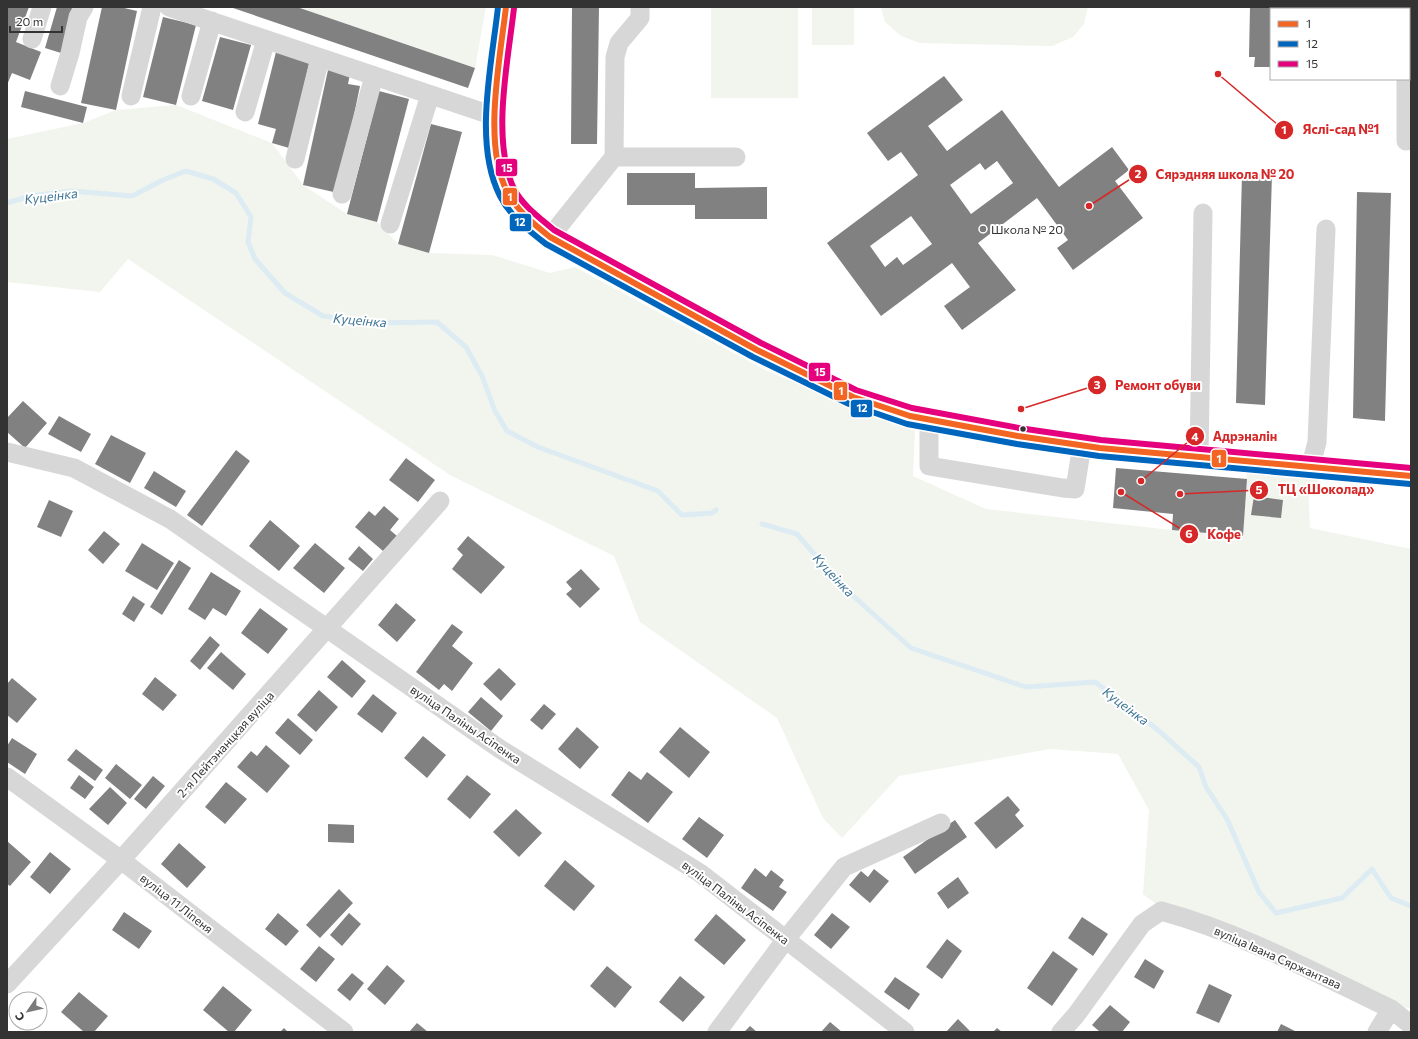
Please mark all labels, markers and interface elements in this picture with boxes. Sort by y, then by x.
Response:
scale bar [10,8,62,34]
legend [1270,8,1410,80]
text: 20 m [16,14,43,28]
text: 1 [1306,16,1311,30]
text: 12 [1306,36,1318,50]
text: 15 [1306,56,1318,70]
callout: Яслі-сад №1 [1274,117,1387,142]
text: Яслі-сад №1 [1303,121,1379,137]
text: 1 [1281,122,1287,136]
line badge: 15 [495,158,518,177]
text: 15 [501,161,513,174]
callout: Сярэдняя школа № 20 [1128,162,1303,187]
text: 2 [1135,166,1142,180]
text: Сярэдняя школа № 20 [1156,166,1295,182]
water label: Куцеінка [23,185,79,207]
line badge: 1 [502,187,518,206]
text: 1 [508,190,513,203]
line badge: 12 [509,213,532,232]
text: 12 [514,215,526,228]
place label: Школа № 20 [991,222,1063,236]
marker: Школа № 20 [978,224,988,234]
water label: Куцеінка [333,310,388,330]
line badge: 15 [808,362,831,382]
text: 15 [814,365,826,378]
callout: Ремонт обуви [1087,373,1209,398]
text: 3 [1094,377,1101,391]
text: Ремонт обуви [1115,377,1201,393]
line badge: 1 [833,381,848,401]
text: 1 [839,384,844,397]
line badge: 12 [850,399,873,418]
text: 12 [856,401,868,414]
unlabelled marker [1018,424,1028,434]
callout: Адрэналін [1185,424,1285,449]
text: Адрэналін [1213,428,1277,444]
text: 4 [1191,429,1199,443]
line badge: 1 [1211,449,1227,468]
text: 1 [1217,452,1222,465]
callout: ТЦ «Шоколад» [1249,477,1382,502]
text: ТЦ «Шоколад» [1278,481,1375,497]
text: 5 [1256,482,1263,496]
callout: Кофе [1179,522,1249,547]
text: 6 [1185,526,1193,540]
text: Кофе [1207,526,1241,542]
water label: Куцеінка [810,550,858,600]
street label: вуліца Паліны Асіпенка [408,682,524,766]
water label: Куцеінка [1100,683,1152,729]
street label: 2-я Лейтэнанцкая вуліца [174,688,276,800]
street label: вуліца Паліны Асіпенка [680,857,792,947]
street label: вуліца 11 Ліпеня [138,870,216,936]
street label: вуліца Івана Сяржантава [1212,923,1344,991]
north arrow [8,991,48,1031]
text: С [12,1010,27,1024]

